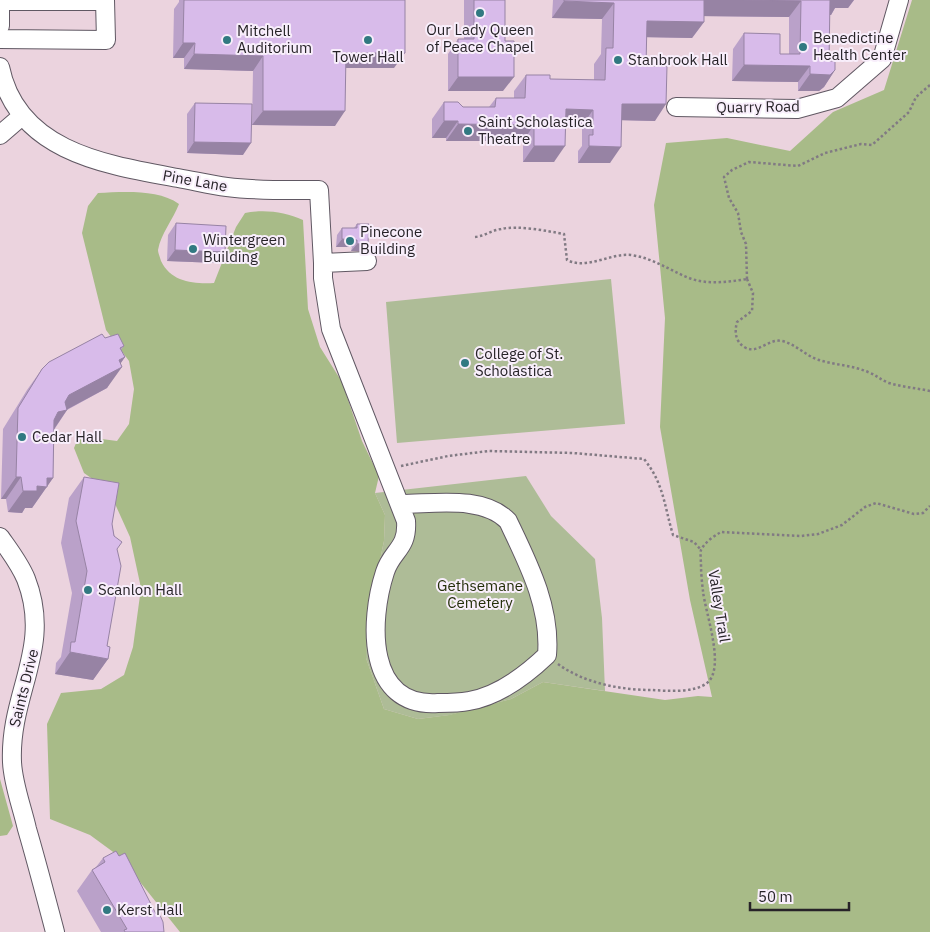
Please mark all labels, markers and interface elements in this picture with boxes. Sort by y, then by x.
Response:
marker: Our Lady Queen of Peace Chapel [474,7,486,19]
place label: Our Lady Queen of Peace Chapel [426,20,534,56]
place label: Mitchell Auditorium [237,21,312,57]
place label: Benedictine Health Center [813,28,907,64]
marker: Mitchell Auditorium [221,34,233,46]
marker: Tower Hall [362,34,374,46]
marker: Benedictine Health Center [797,41,809,53]
place label: Tower Hall [332,47,404,66]
place label: Stanbrook Hall [628,50,728,69]
marker: Stanbrook Hall [612,54,624,66]
street label: Quarry Road [716,96,800,117]
place label: Saint Scholastica Theatre [478,112,593,148]
marker: Saint Scholastica Theatre [462,125,474,137]
street label: Pine Lane [161,165,229,196]
place label: Pinecone Building [360,222,422,258]
place label: Wintergreen Building [203,230,286,266]
marker: Pinecone Building [344,235,356,247]
marker: Wintergreen Building [187,243,199,255]
place label: College of St. Scholastica [475,344,563,380]
marker: College of St. Scholastica [459,357,471,369]
place label: Cedar Hall [32,427,102,446]
marker: Cedar Hall [16,431,28,443]
street label: Valley Trail [704,568,735,644]
park label: Gethsemane Cemetery [437,576,523,612]
place label: Scanlon Hall [98,580,182,599]
marker: Scanlon Hall [82,584,94,596]
street label: Saints Drive [5,647,42,729]
scale bar [750,880,849,912]
text: 50 m [758,887,793,906]
place label: Kerst Hall [117,900,183,919]
marker: Kerst Hall [101,904,113,916]

